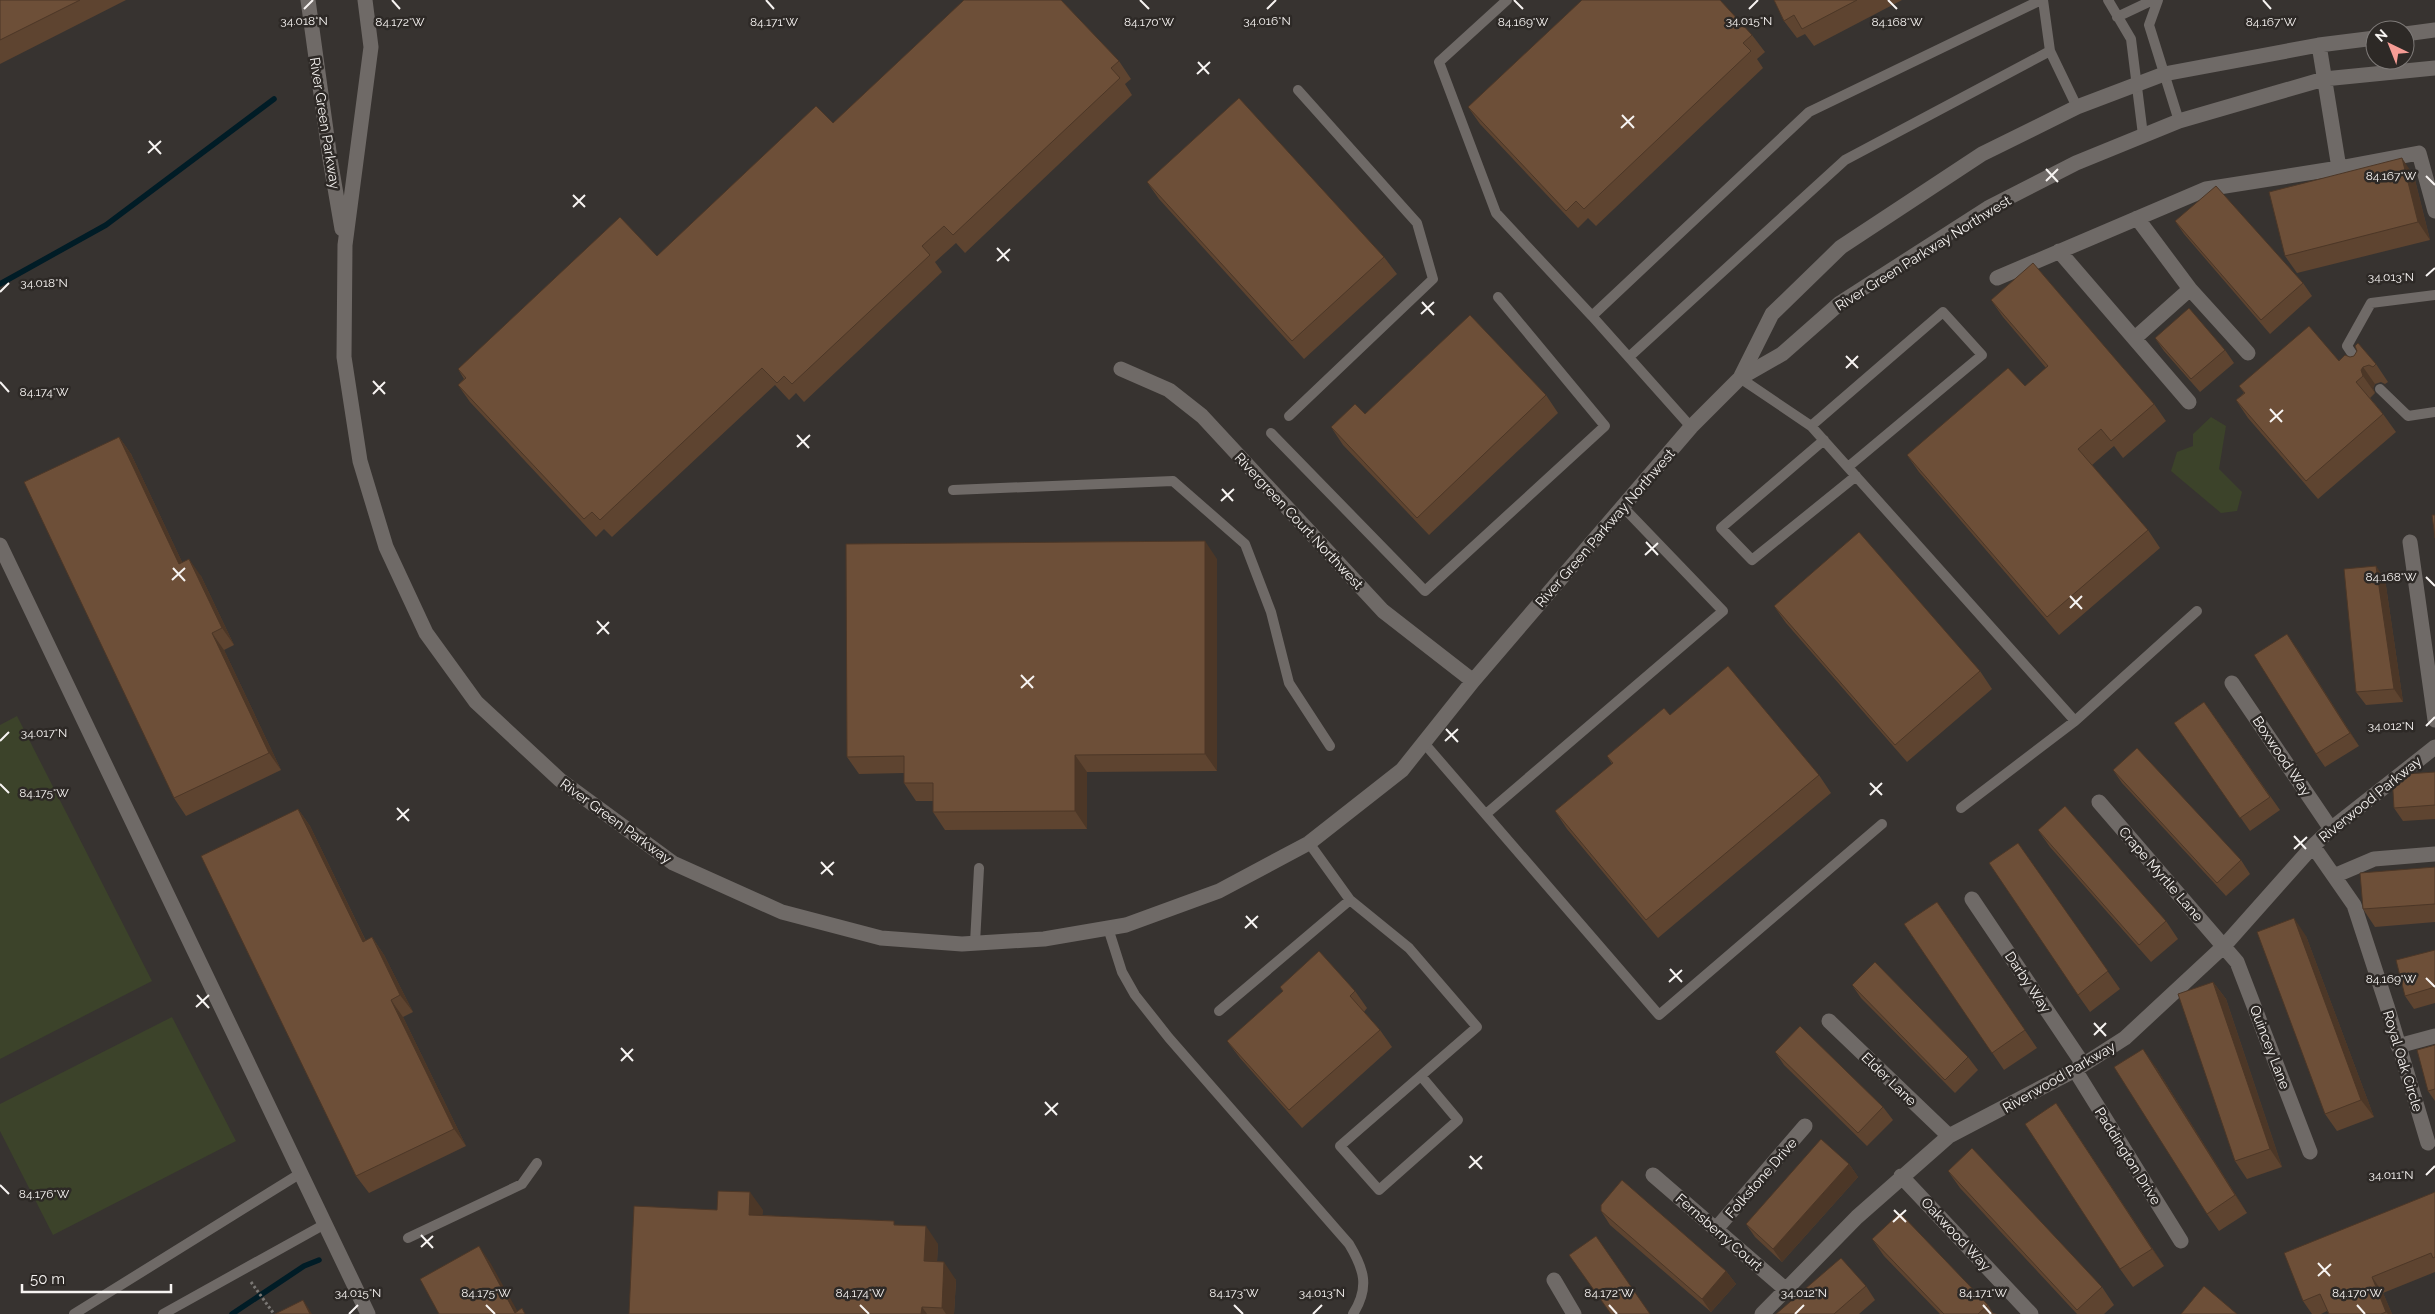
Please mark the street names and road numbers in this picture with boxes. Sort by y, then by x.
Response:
street label: River Green Parkway [307,56,343,191]
street label: River Green Parkway Northwest [1832,192,2014,314]
street label: River Green Parkway Northwest [1532,446,1678,610]
street label: Rivergreen Court Northwest [1232,449,1367,593]
street label: Boxwood Way [2249,713,2315,799]
street label: Riverwood Parkway [2315,752,2425,845]
street label: River Green Parkway [557,775,675,867]
street label: Crape Myrtle Lane [2116,824,2206,924]
street label: Darby Way [2002,948,2054,1016]
street label: Quincey Lane [2247,1003,2293,1091]
street label: Royal Oak Circle [2380,1008,2426,1114]
street label: Riverwood Parkway [2000,1038,2118,1116]
street label: Elder Lane [1858,1049,1920,1109]
street label: Paddington Drive [2092,1104,2164,1208]
street label: Folkstone Drive [1722,1135,1800,1221]
street label: Fernsberry Court [1673,1190,1766,1274]
street label: Oakwood Way [1918,1194,1994,1274]

